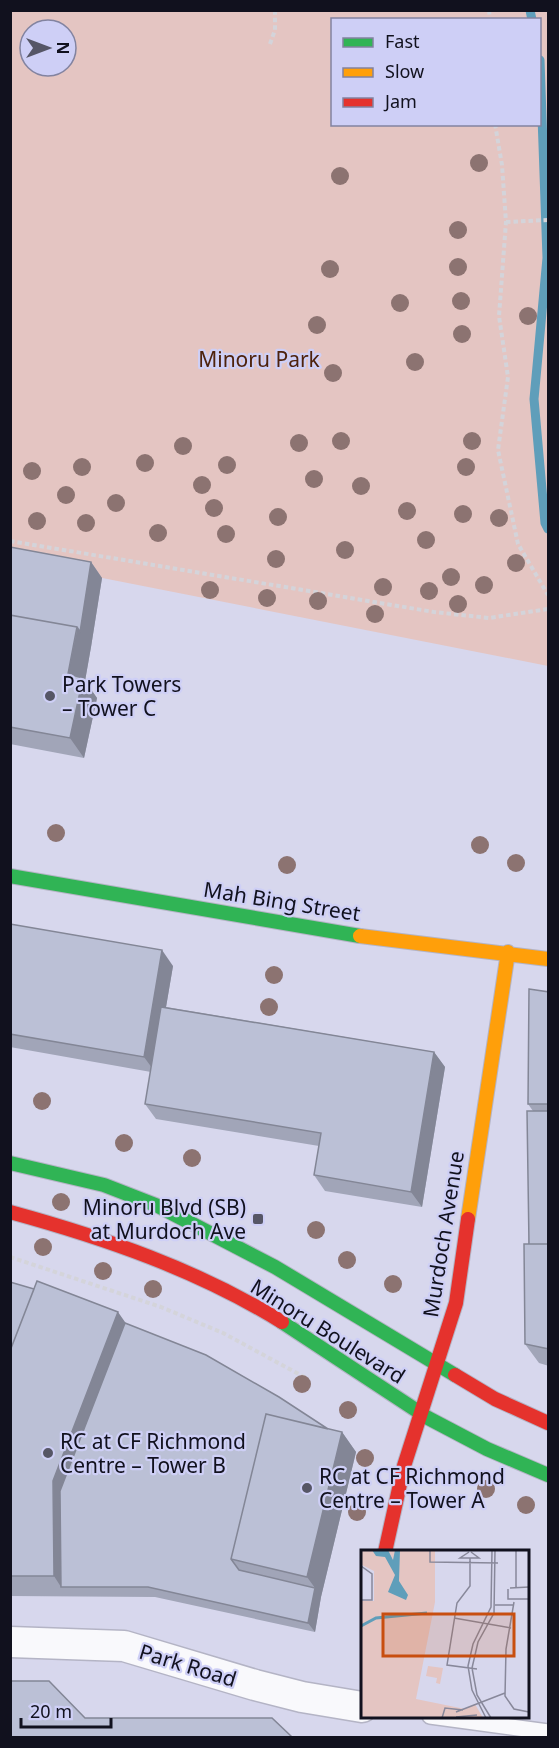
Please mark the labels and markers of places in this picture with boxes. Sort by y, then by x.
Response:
place label: Park Towers – Tower C [62,670,181,722]
marker: Park Towers – Tower C [43,689,57,703]
place label: Minoru Blvd (SB) at Murdoch Ave [83,1193,246,1245]
marker: Minoru Blvd (SB) at Murdoch Ave [251,1212,265,1226]
place label: RC at CF Richmond Centre – Tower B [60,1427,246,1479]
marker: RC at CF Richmond Centre – Tower B [41,1446,55,1460]
place label: RC at CF Richmond Centre – Tower A [319,1462,505,1514]
marker: RC at CF Richmond Centre – Tower A [300,1481,314,1495]

